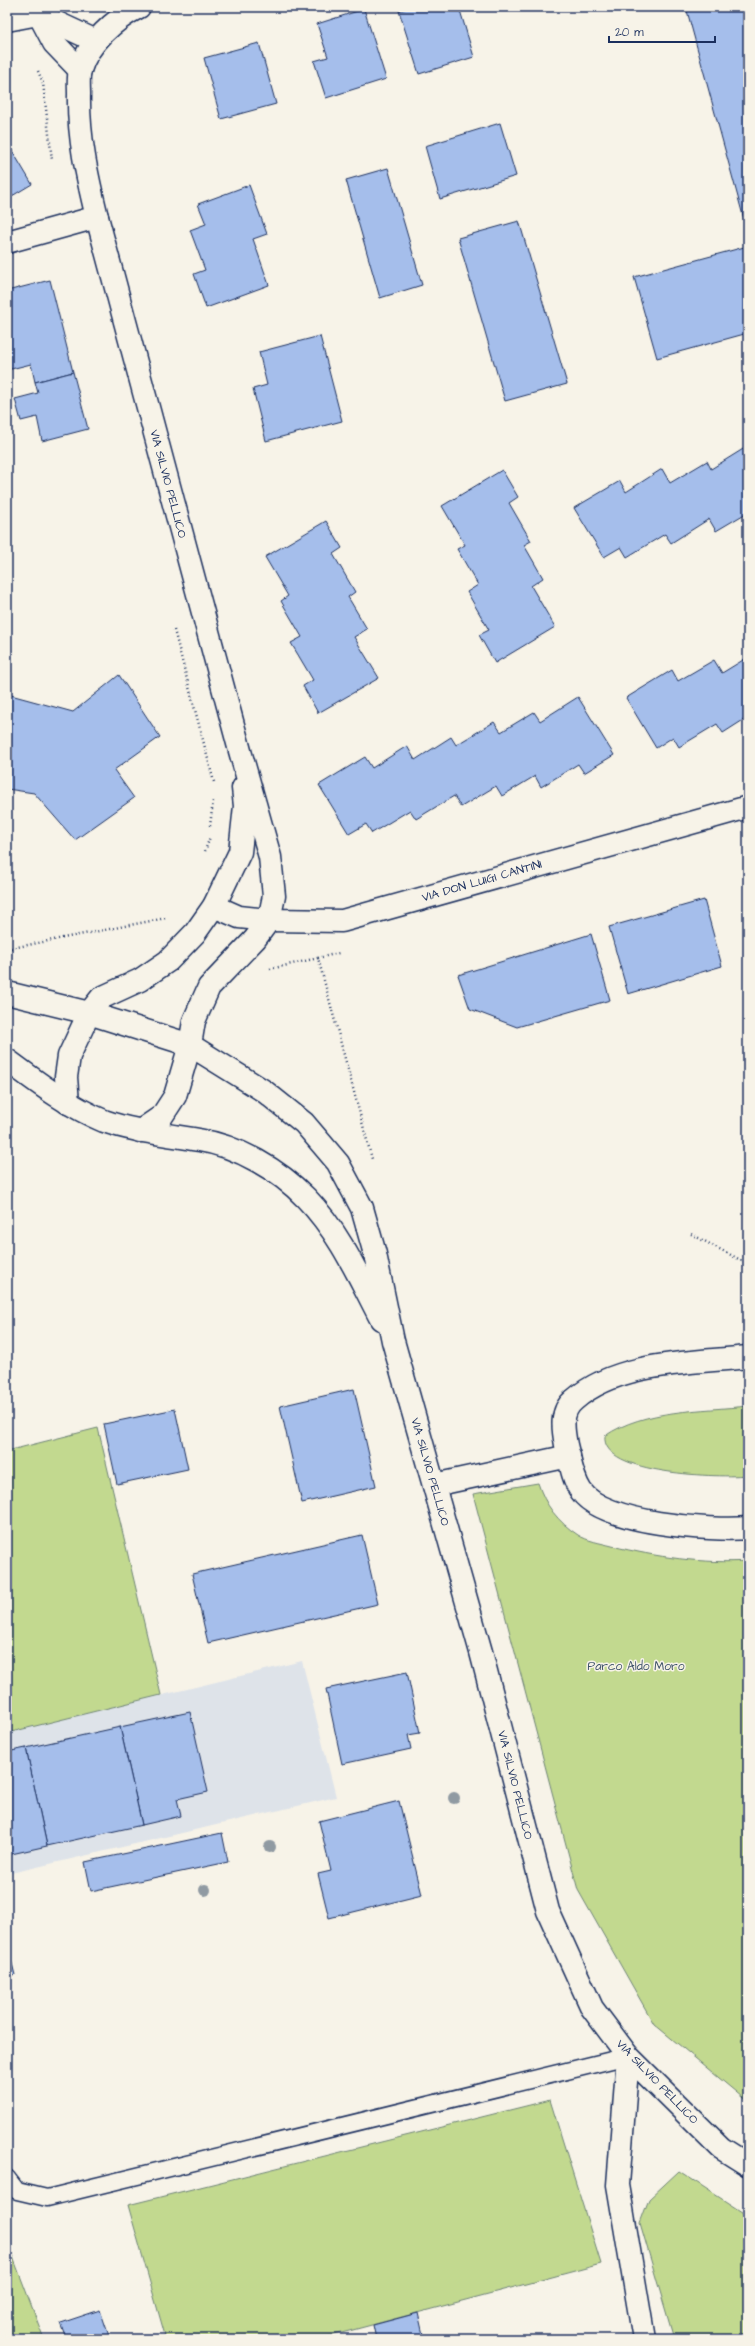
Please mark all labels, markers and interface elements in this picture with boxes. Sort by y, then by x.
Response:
scale bar [609,18,715,44]
text: 20 m [615,24,644,41]
street label: VIA SILVIO PELLICO [145,428,191,540]
street label: VIA DON LUIGI CANTINI [420,856,544,906]
street label: VIA SILVIO PELLICO [406,1416,454,1528]
park label: Parco Aldo Moro [588,1658,685,1675]
street label: VIA SILVIO PELLICO [493,1729,537,1841]
street label: VIA SILVIO PELLICO [612,2036,702,2128]

